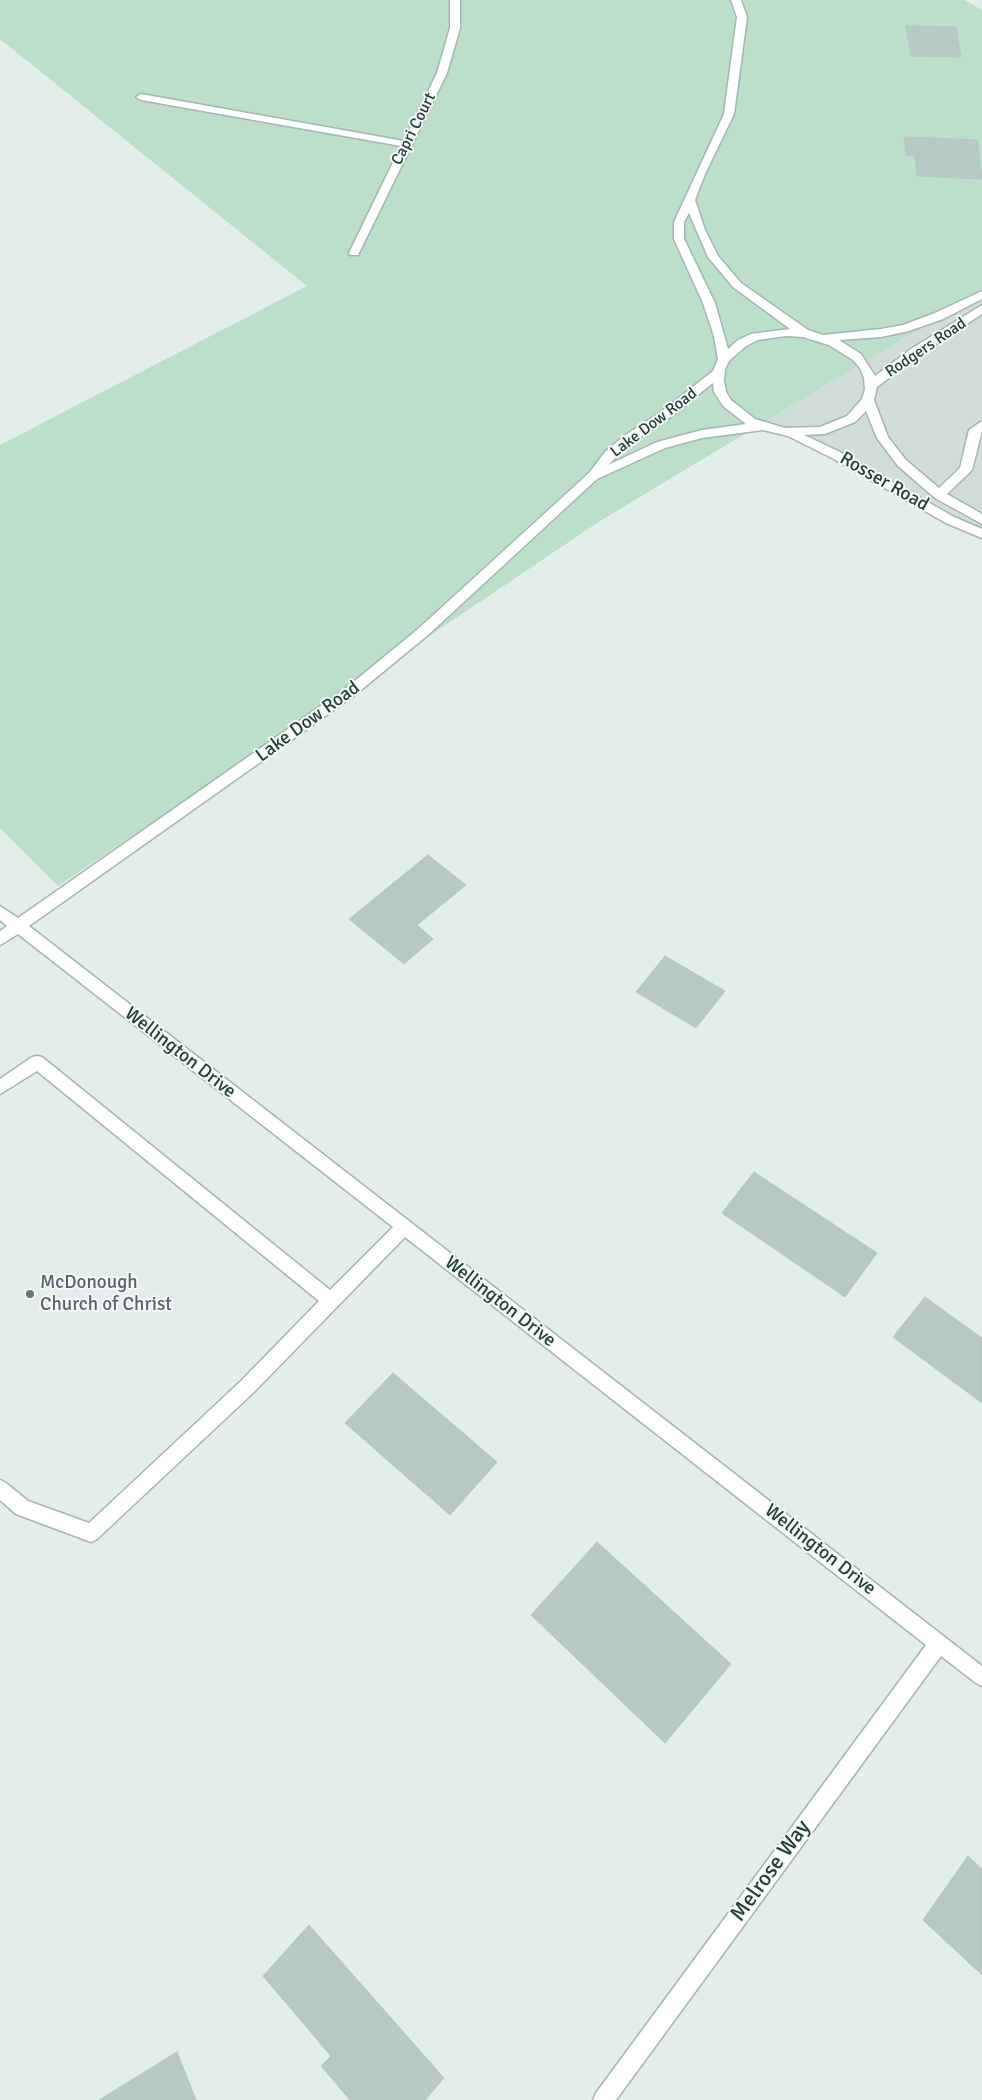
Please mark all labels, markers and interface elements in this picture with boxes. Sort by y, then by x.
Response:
street label: Capri Court [388,90,440,168]
street label: Rodgers Road [882,314,970,382]
street label: Lake Dow Road [607,384,701,462]
street label: Rosser Road [835,447,933,517]
street label: Lake Dow Road [252,677,364,767]
street label: Wellington Drive [120,1003,240,1103]
street label: Wellington Drive [440,1252,560,1352]
place label: McDonough Church of Christ [40,1272,172,1316]
marker: McDonough Church of Christ [24,1288,36,1300]
street label: Wellington Drive [760,1500,880,1600]
street label: Melrose Way [725,1815,817,1927]

